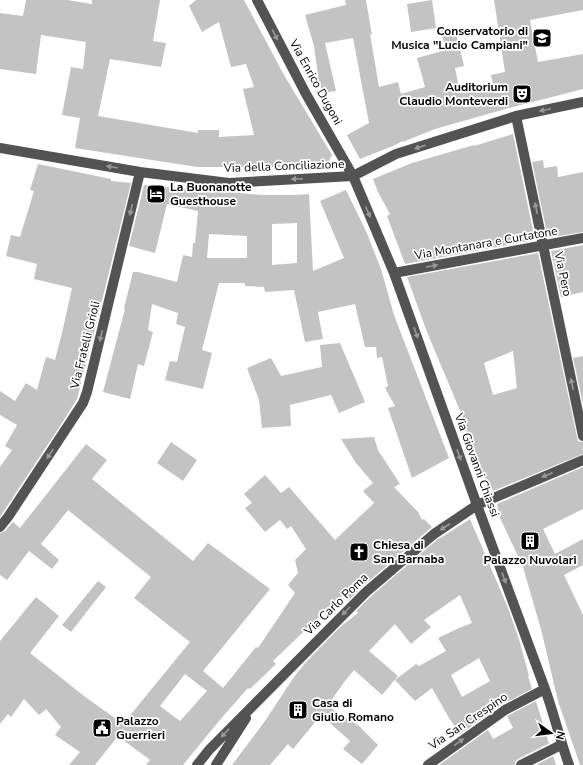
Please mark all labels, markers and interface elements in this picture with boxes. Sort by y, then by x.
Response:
place label: Conservatorio di Musica "Lucio Campiani" [391,23,528,53]
school or university icon: Conservatorio di Musica "Lucio Campiani" [531,27,553,49]
one-way arrow [272,29,279,40]
street label: Via Enrico Dugoni [285,35,346,128]
place label: Auditorium Claudio Monteverdi [399,79,508,109]
theatre icon: Auditorium Claudio Monteverdi [511,83,533,105]
one-way arrow [539,108,551,114]
one-way arrow [414,144,426,150]
street label: Via della Conciliazione [222,156,345,176]
one-way arrow [106,164,118,170]
one-way arrow [291,176,303,183]
place label: La Buonanotte Guesthouse [170,179,252,209]
hotel icon: La Buonanotte Guesthouse [145,183,167,205]
one-way arrow [532,202,538,214]
one-way arrow [128,203,134,216]
one-way arrow [366,206,372,218]
street label: Via Montanara e Curtatone [412,223,559,264]
street label: Via Pero [550,249,576,298]
one-way arrow [426,263,438,269]
street label: Via Fratelli Grioli [66,299,104,392]
one-way arrow [413,327,419,339]
one-way arrow [98,330,104,342]
one-way arrow [569,378,575,391]
street label: Via Giovanni Chiassi [451,410,503,519]
one-way arrow [46,448,54,459]
one-way arrow [457,450,463,462]
one-way arrow [541,473,553,479]
one-way arrow [440,523,450,531]
building icon: Palazzo Nuvolari [519,530,541,552]
place label: Chiesa di San Barnaba [373,537,444,567]
church icon: Chiesa di San Barnaba [348,541,370,563]
place label: Palazzo Nuvolari [483,552,577,568]
street label: Via Carlo Poma [300,569,371,639]
one-way arrow [501,572,507,584]
one-way arrow [341,606,351,616]
street label: Via San Crespino [425,689,511,754]
place label: Casa di Giulio Romano [312,695,394,725]
building icon: Casa di Giulio Romano [287,699,309,721]
place label: Palazzo Guerrieri [116,713,165,743]
north arrow [531,713,571,753]
public building icon: Palazzo Guerrieri [91,717,113,739]
one-way arrow [220,728,230,738]
text: N [552,729,568,741]
one-way arrow [454,738,465,746]

